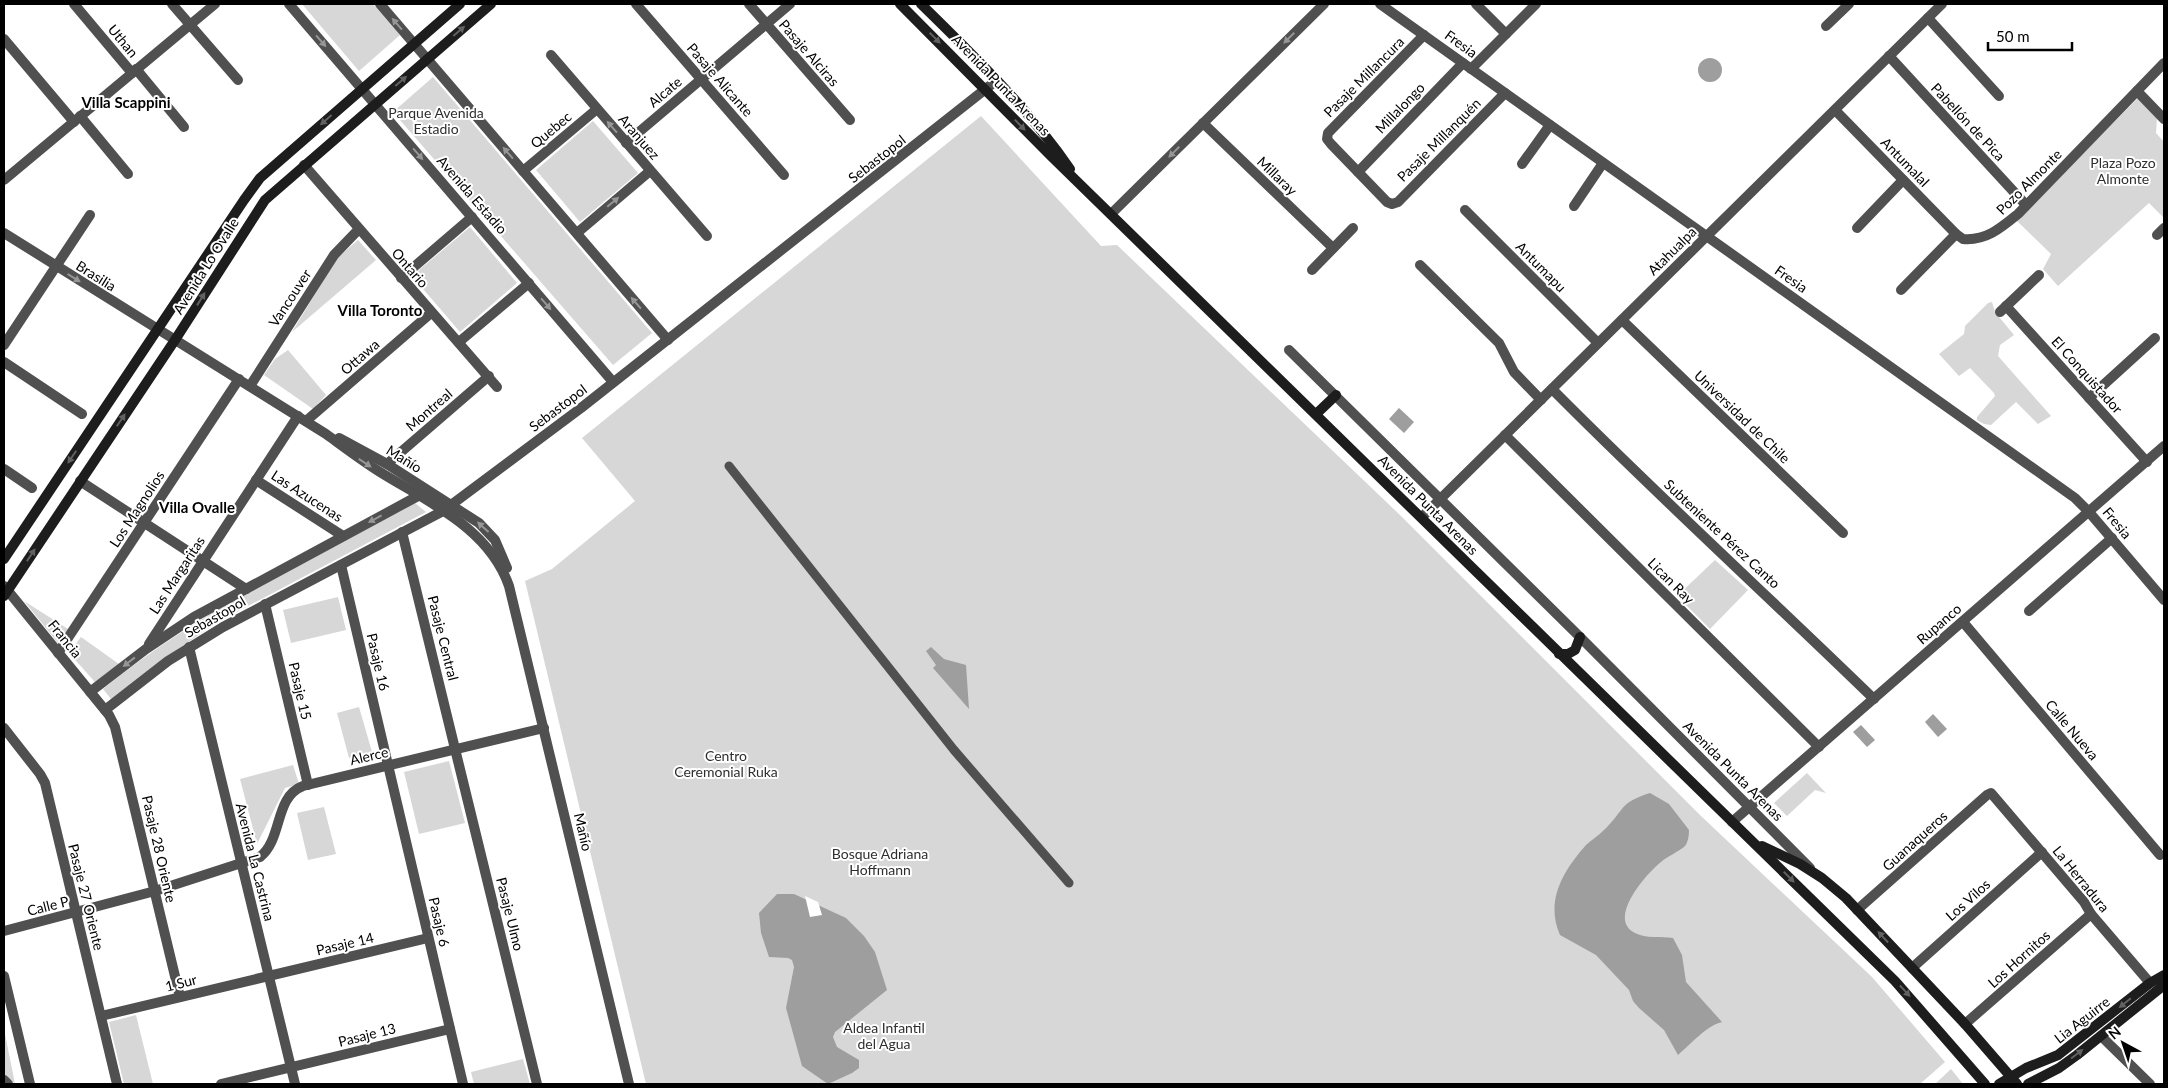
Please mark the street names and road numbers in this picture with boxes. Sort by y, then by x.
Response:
street label: Pasaje Alciras [776,16,843,90]
street label: Uthan [105,21,142,61]
street label: Fresia [1442,26,1481,61]
street label: Avenida Punta Arenas [949,30,1054,139]
street label: Pasaje Millancura [1320,33,1407,120]
street label: Pasaje Alicante [684,39,757,120]
street label: Alcate [644,73,685,111]
street label: Millalongo [1371,79,1428,137]
street label: Pabellón de Pica [1928,79,2009,164]
street label: Pasaje Millanquén [1393,94,1484,185]
street label: Quebec [527,107,575,152]
street label: Aranjuez [615,111,664,163]
street label: Sebastopol [845,131,909,186]
street label: Antumalal [1878,133,1933,190]
street label: Pozo Almonte [1992,145,2065,218]
street label: Avenida Estadio [434,152,511,237]
street label: Millaray [1254,153,1301,199]
street label: Avenida Lo Ovalle [169,214,242,317]
street label: Atahualpa [1644,223,1700,278]
street label: Antumapu [1513,238,1570,295]
street label: Ontario [388,244,432,291]
street label: Brasilia [73,257,119,294]
street label: Fresia [1772,261,1811,296]
street label: Vancouver [265,266,314,330]
street label: El Conquistador [2048,333,2126,417]
street label: Ottawa [337,335,382,378]
street label: Universidad de Chile [1691,367,1794,467]
street label: Sebastopol [525,380,590,435]
street label: Montreal [402,385,455,434]
street label: Mañío [383,441,425,476]
street label: Avenida Punta Arenas [1375,451,1482,558]
street label: Las Azucenas [268,466,346,525]
street label: Los Magnolios [106,467,168,550]
street label: Subteniente Pérez Canto [1661,476,1784,592]
street label: Fresia [2099,503,2135,542]
street label: Las Margaritas [145,533,208,617]
street label: Lican Ray [1645,554,1699,608]
street label: Sebastopol [181,592,248,641]
street label: Pasaje Central [425,594,462,682]
street label: Rupanco [1913,600,1964,648]
street label: Francia [45,616,86,661]
street label: Pasaje 16 [364,631,393,692]
street label: Pasaje 15 [286,660,315,721]
street label: Calle Nueva [2042,696,2103,763]
street label: Avenida Punta Arenas [1680,717,1787,824]
street label: Alerce [348,743,390,768]
street label: Pasaje 28 Oriente [139,794,180,904]
street label: Avenida La Castrina [233,801,278,923]
street label: Guanaqueros [1879,807,1951,874]
street label: Mañío [571,811,596,853]
street label: Pasaje 27 Oriente [65,842,108,952]
street label: La Herradura [2050,842,2113,915]
street label: Pasaje Ulmo [493,875,528,953]
street label: Los Vilos [1942,875,1993,924]
street label: Calle P [25,892,70,919]
street label: Pasaje 6 [426,895,453,948]
street label: Los Hornitos [1984,926,2053,991]
street label: Pasaje 14 [314,929,375,958]
street label: 1 Sur [163,970,198,995]
street label: Lia Aguirre [2051,993,2113,1047]
street label: Pasaje 13 [336,1019,397,1050]

